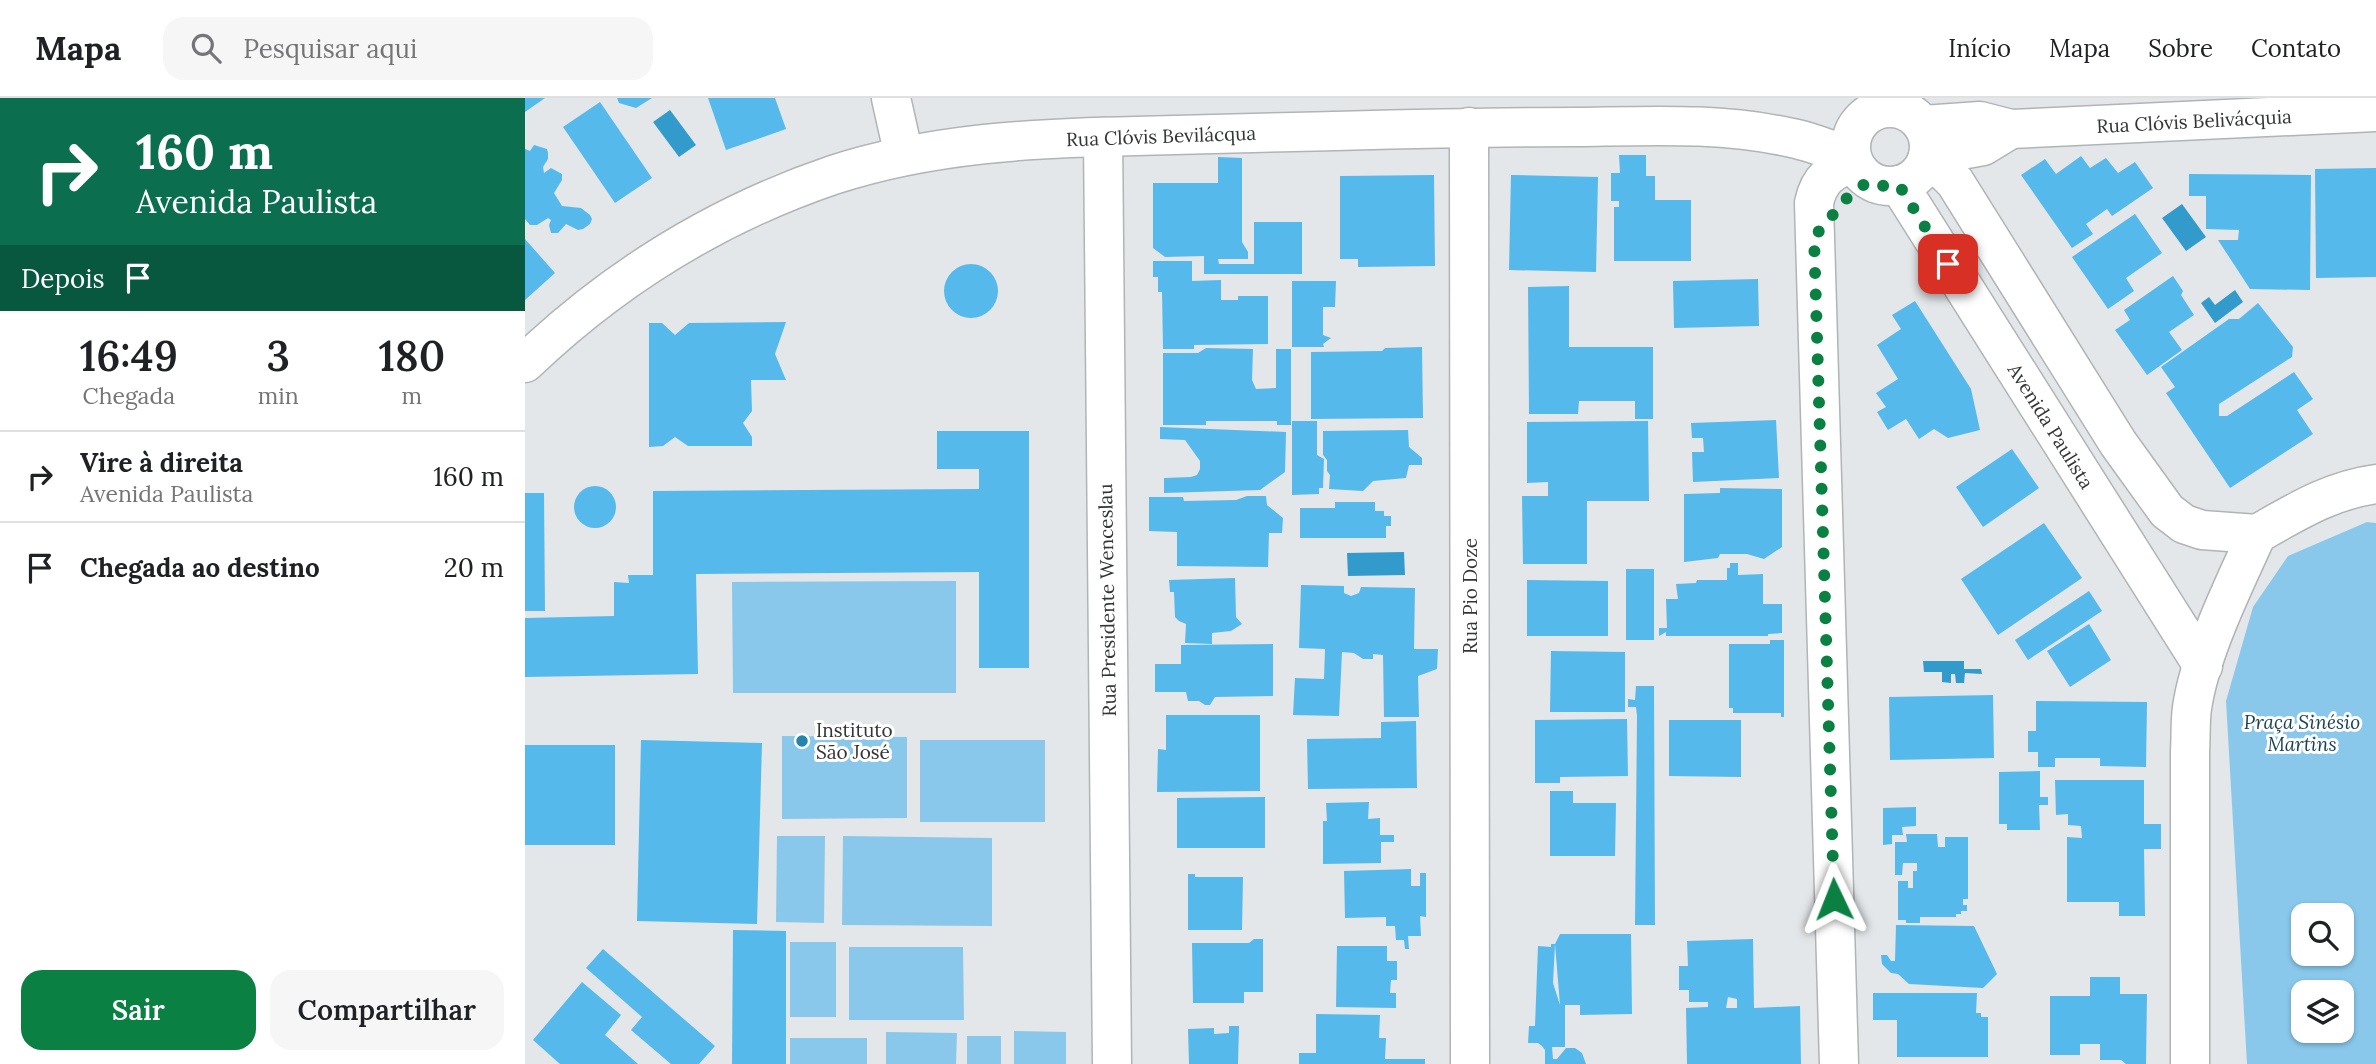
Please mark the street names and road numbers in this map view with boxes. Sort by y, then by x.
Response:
street label: Rua Clóvis Belivácquia [2096,104,2292,138]
street label: Rua Clóvis Bevilácqua [1065,121,1257,151]
street label: Avenida Paulista [2002,358,2099,493]
street label: Rua Presidente Wenceslau [1093,483,1121,717]
street label: Rua Pio Doze [1458,538,1482,654]

